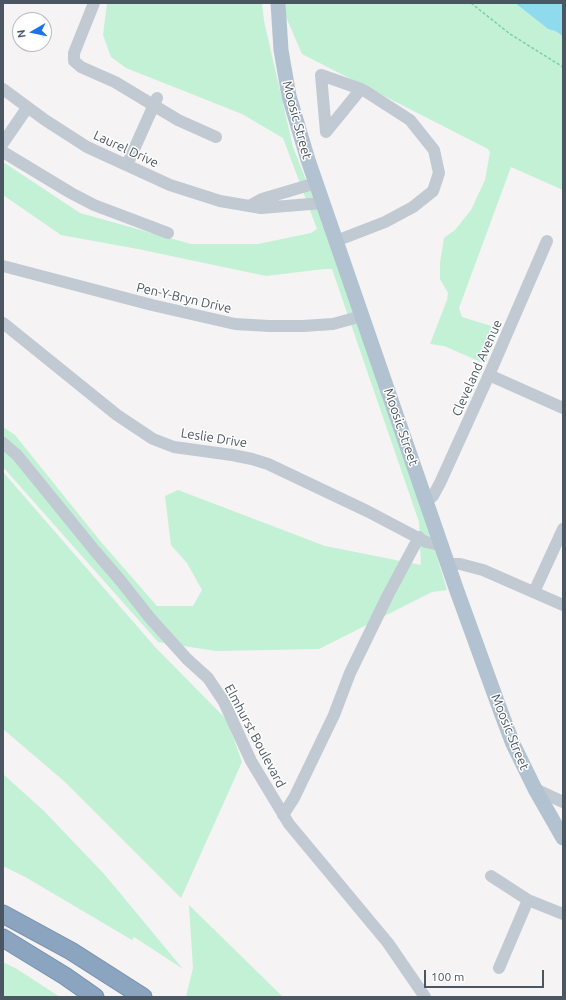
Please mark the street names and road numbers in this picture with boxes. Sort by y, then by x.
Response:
street label: Moosic Street [279,79,315,161]
street label: Laurel Drive [91,127,161,171]
street label: Pen-Y-Bryn Drive [135,279,233,317]
street label: Cleveland Avenue [449,317,505,419]
street label: Moosic Street [381,386,421,468]
street label: Leslie Drive [180,425,248,451]
street label: Elmhurst Boulevard [221,682,289,790]
street label: Moosic Street [488,692,532,772]

